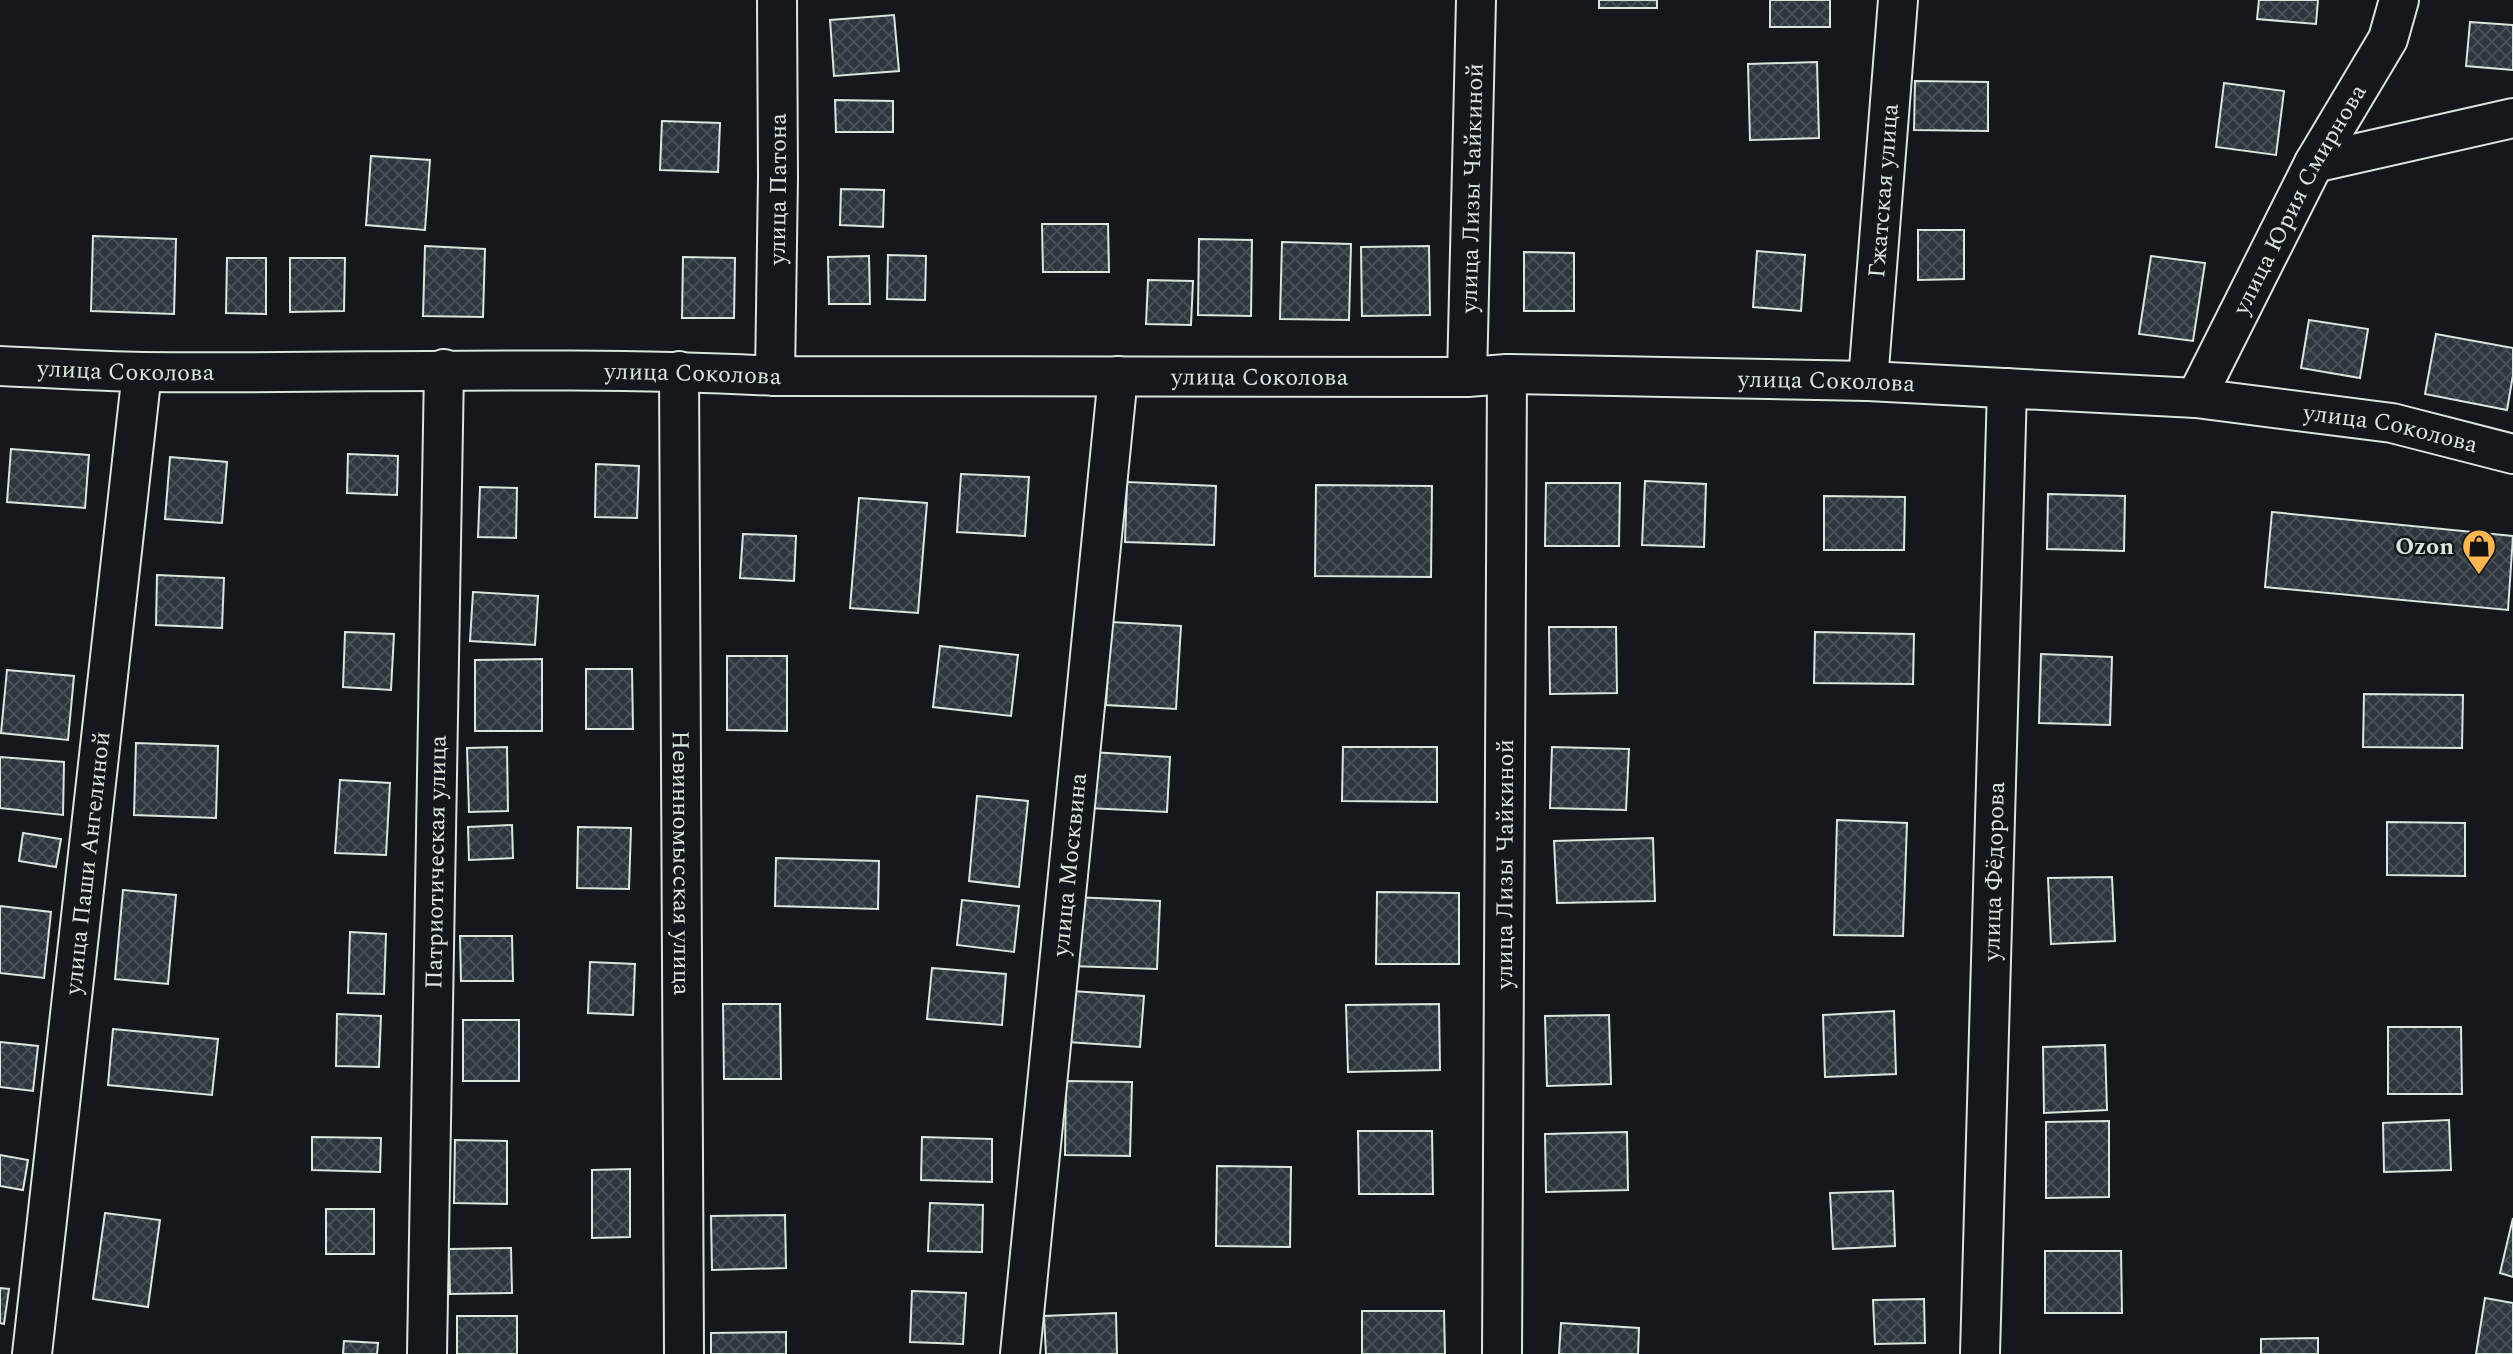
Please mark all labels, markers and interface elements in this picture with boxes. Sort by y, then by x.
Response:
street label: улица Лизы Чайкиной [1452,63,1493,314]
street label: улица Юрия Смирнова [2223,77,2376,322]
street label: Гжатская улица [1859,102,1909,279]
street label: улица Патона [760,113,797,266]
street label: улица Соколова [35,351,215,391]
street label: улица Соколова [603,354,782,395]
street label: улица Соколова [1170,360,1349,396]
street label: улица Соколова [1737,361,1916,402]
street label: улица Соколова [2300,395,2482,463]
shop icon: Ozon [2460,527,2498,576]
place label: Ozon [2395,529,2454,565]
street label: улица Паши Ангелиной [55,730,121,998]
street label: Невинномысская улица [662,730,699,996]
street label: Патриотическая улица [416,734,457,989]
street label: улица Лизы Чайкиной [1487,739,1524,990]
street label: улица Москвина [1043,771,1097,959]
street label: улица Фёдорова [1974,781,2015,962]

